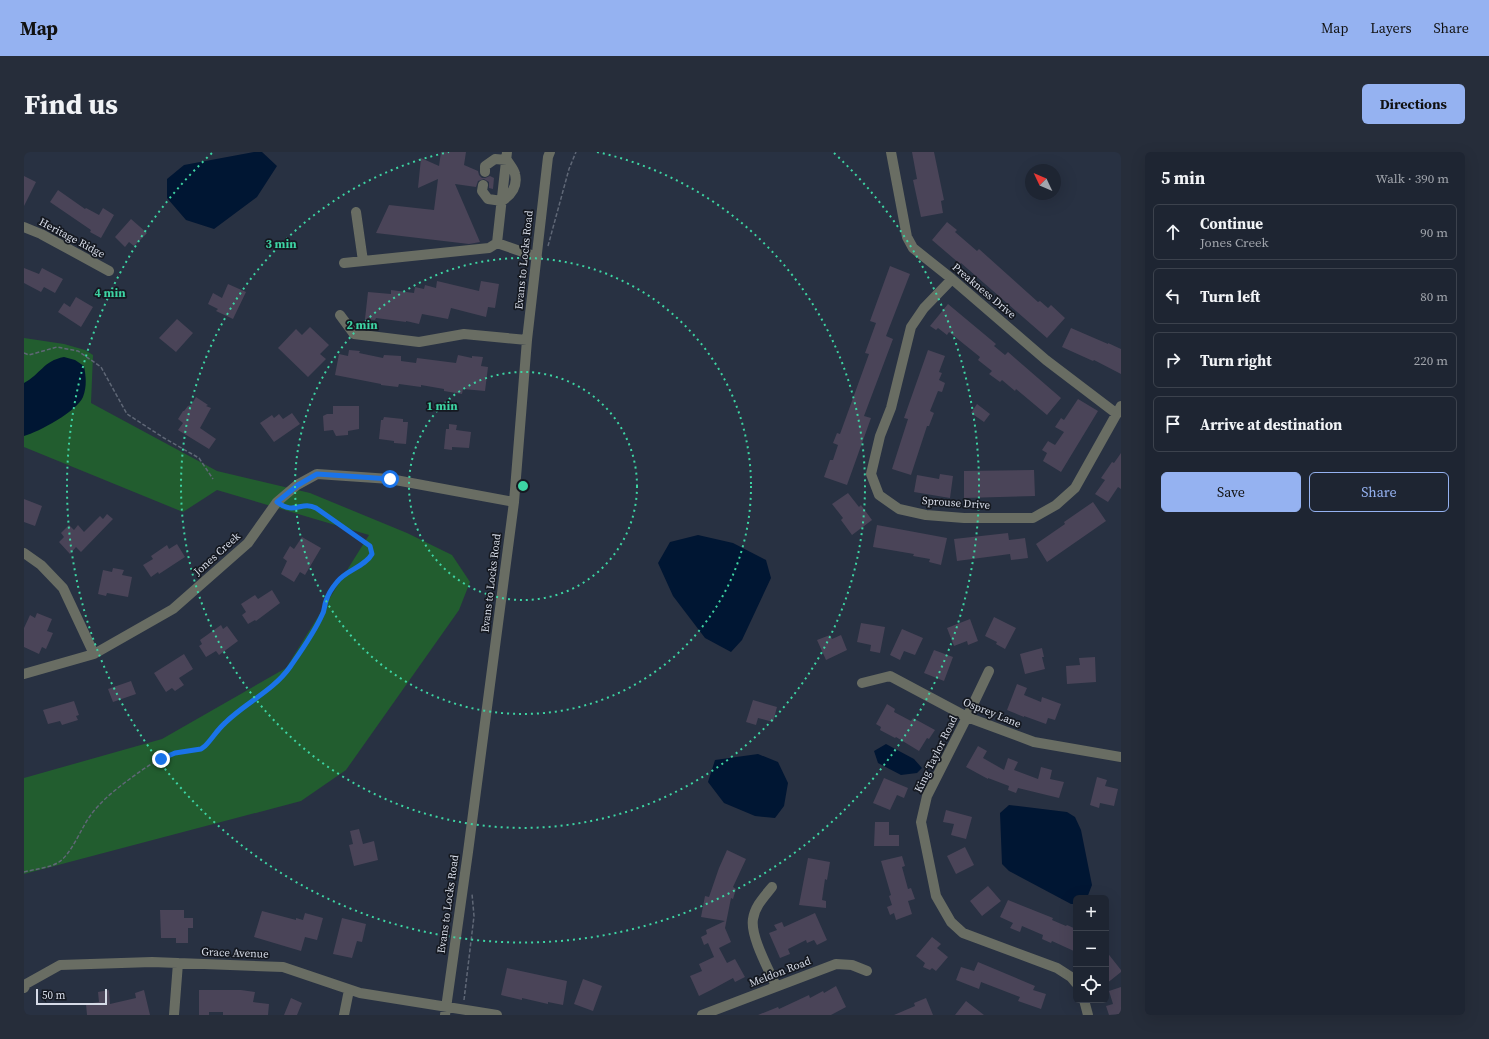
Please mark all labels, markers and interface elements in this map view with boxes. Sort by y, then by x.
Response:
text: Map [20,15,58,41]
text: Map [1321,18,1348,38]
text: Layers [1370,18,1412,38]
text: Share [1434,18,1469,38]
button: Directions [1362,84,1465,124]
text: Find us [24,85,118,123]
north arrow [1025,164,1061,200]
text: 5 min [1161,166,1205,190]
text: Walk · 390 m [1376,170,1449,187]
street label: Evans to Locks Road [511,209,537,310]
text: Continue [1200,213,1263,234]
street label: Heritage Ridge [36,214,108,262]
icon: ahead [1162,221,1184,243]
text: 90 m [1420,224,1448,241]
text: Jones Creek [1200,234,1269,251]
text: 3 min [265,236,297,252]
street label: Preakness Drive [949,260,1019,322]
text: 4 min [94,285,126,301]
icon: left [1162,285,1184,307]
text: Turn left [1200,286,1260,307]
text: 80 m [1420,288,1448,305]
text: 2 min [346,317,378,333]
icon: right [1162,349,1184,371]
text: Turn right [1200,350,1272,371]
text: 220 m [1414,352,1448,369]
text: 1 min [426,398,458,414]
icon: arrive [1162,413,1184,435]
text: Arrive at destination [1200,414,1342,435]
route start [381,470,399,488]
button: Save [1161,472,1301,512]
button: Share [1309,472,1449,512]
centre of rings [516,479,530,493]
street label: Sprouse Drive [921,493,991,513]
street label: Jones Creek [190,528,244,580]
street label: Evans to Locks Road [477,532,505,633]
street label: Osprey Lane [961,695,1024,732]
street label: King Taylor Road [911,712,961,795]
route end [152,750,170,768]
street label: Evans to Locks Road [434,853,462,954]
map controls [1073,895,1109,1003]
button: + [1073,895,1109,931]
button: − [1073,931,1109,967]
street label: Grace Avenue [201,944,269,962]
street label: Meldon Road [747,953,814,991]
button: locate [1073,967,1109,1003]
scale bar [36,987,107,1006]
text: 50 m [42,988,65,1003]

